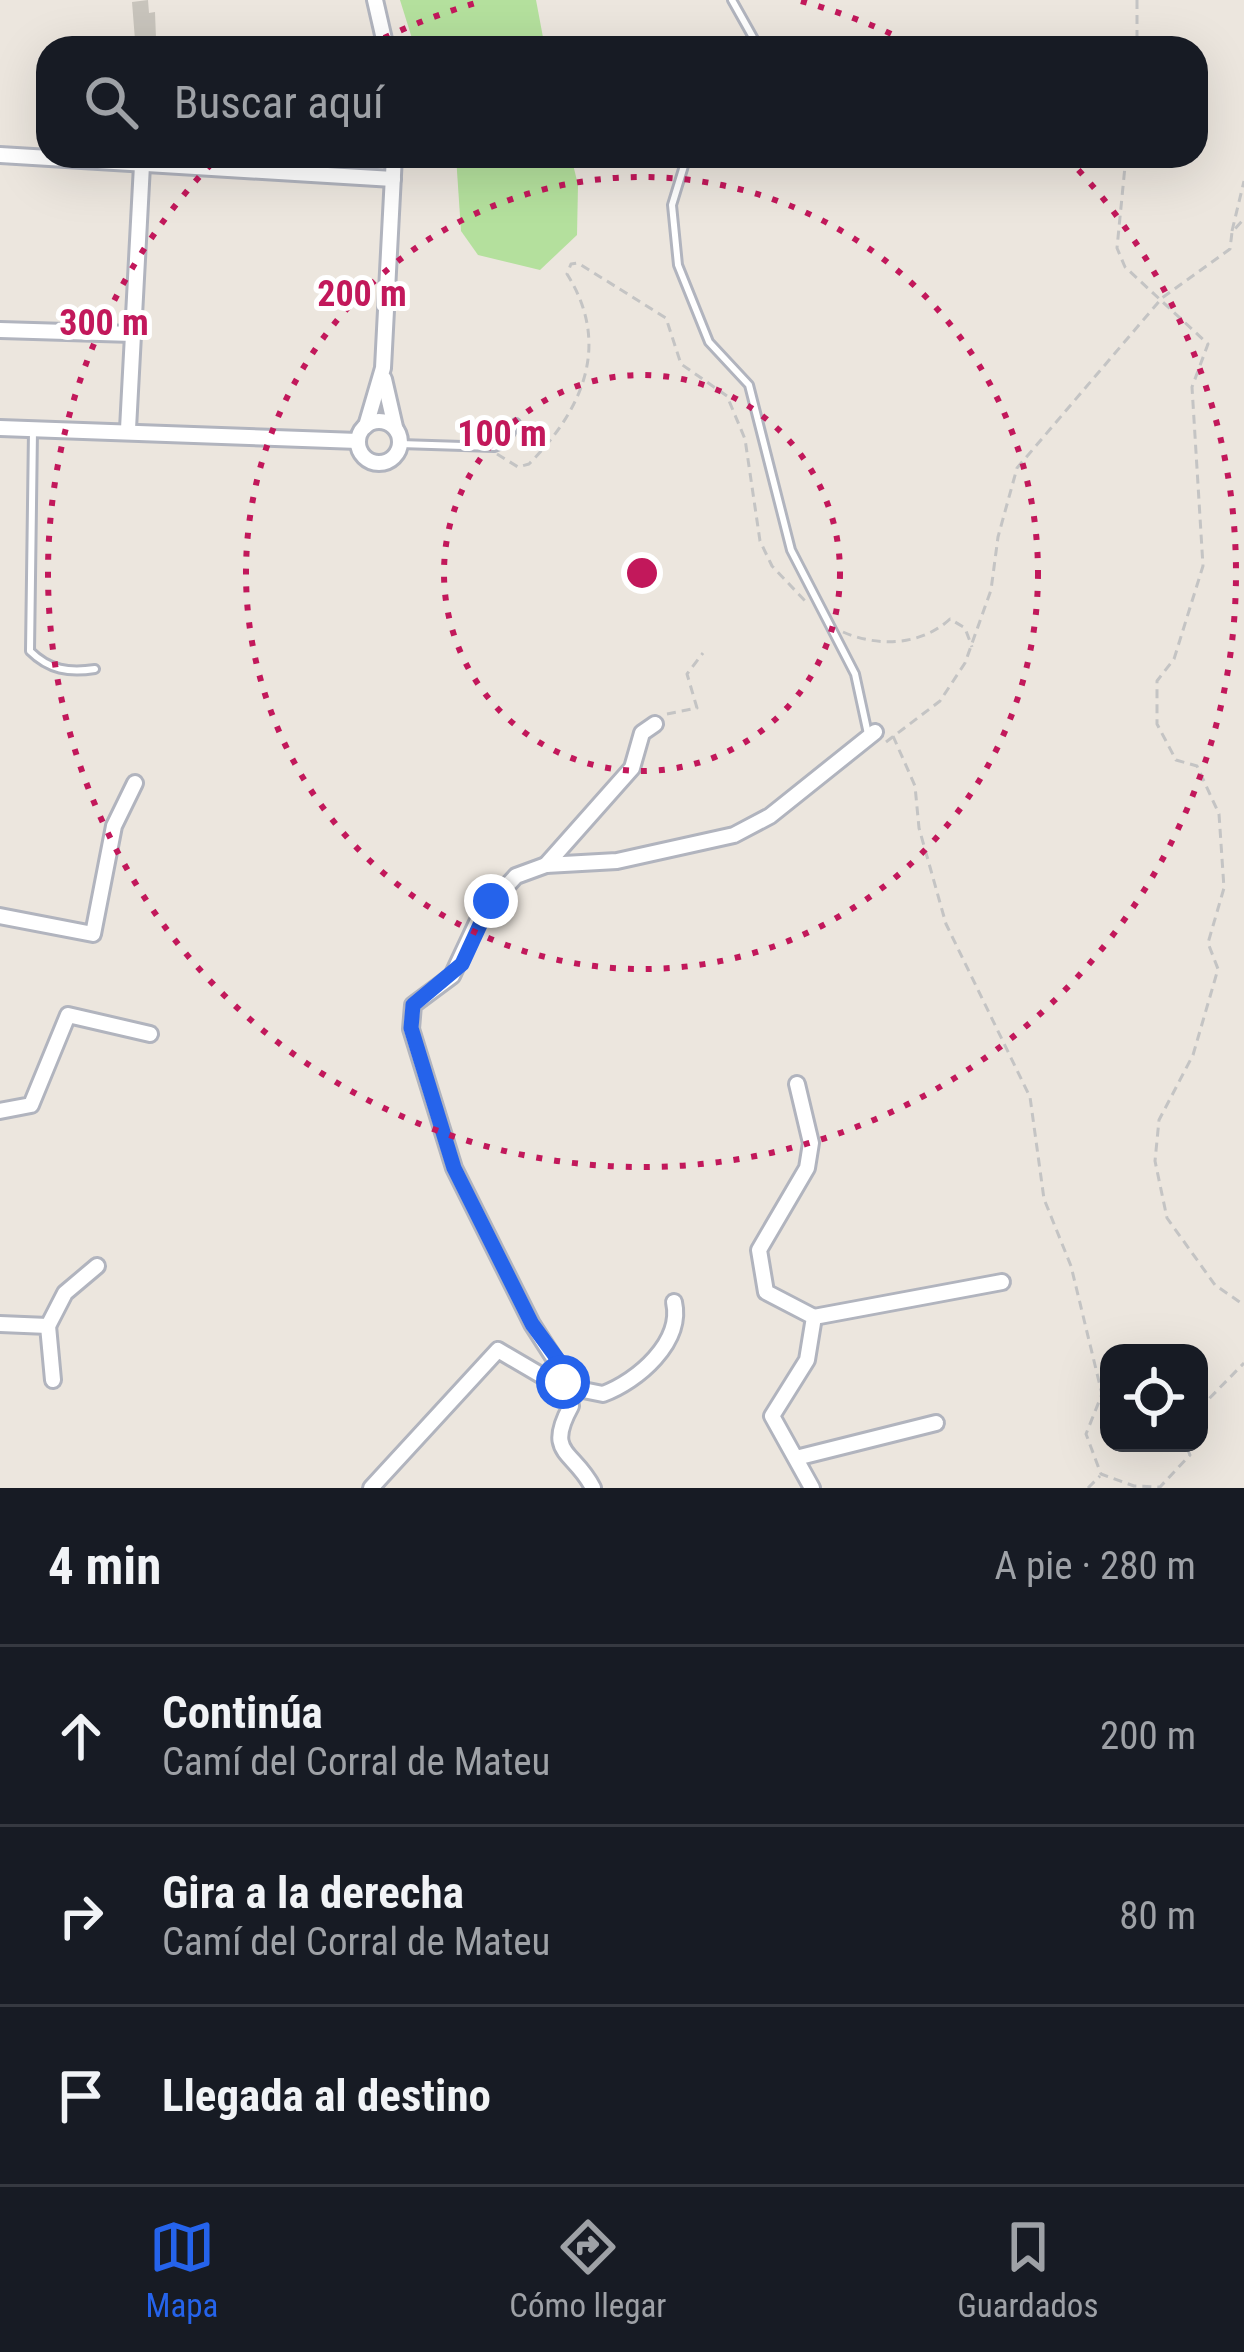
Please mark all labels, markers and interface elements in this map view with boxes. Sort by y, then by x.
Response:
search box [36,36,1208,168]
icon: search [78,69,144,135]
text: Buscar aquí [174,76,384,129]
text: 200 m [317,273,407,315]
text: 300 m [59,302,149,344]
text: 100 m [457,413,547,455]
centre of rings [621,552,663,594]
route end [464,874,518,928]
map controls [1100,1344,1208,1452]
button: locate [1100,1344,1208,1452]
route start [536,1355,590,1409]
text: 4 min [48,1537,161,1596]
text: A pie · 280 m [995,1543,1196,1589]
text: Continúa [162,1686,323,1739]
icon: ahead [48,1703,114,1769]
text: 200 m [1100,1713,1196,1759]
text: Camí del Corral de Mateu [162,1739,550,1785]
text: Gira a la derecha [162,1866,464,1919]
icon: right [48,1883,114,1949]
text: 80 m [1119,1893,1196,1939]
text: Camí del Corral de Mateu [162,1919,550,1965]
icon: arrive [48,2063,114,2129]
text: Llegada al destino [162,2069,491,2122]
tab: Mapa [145,2214,218,2325]
tab: Cómo llegar [509,2214,666,2325]
tab: Guardados [957,2214,1098,2325]

